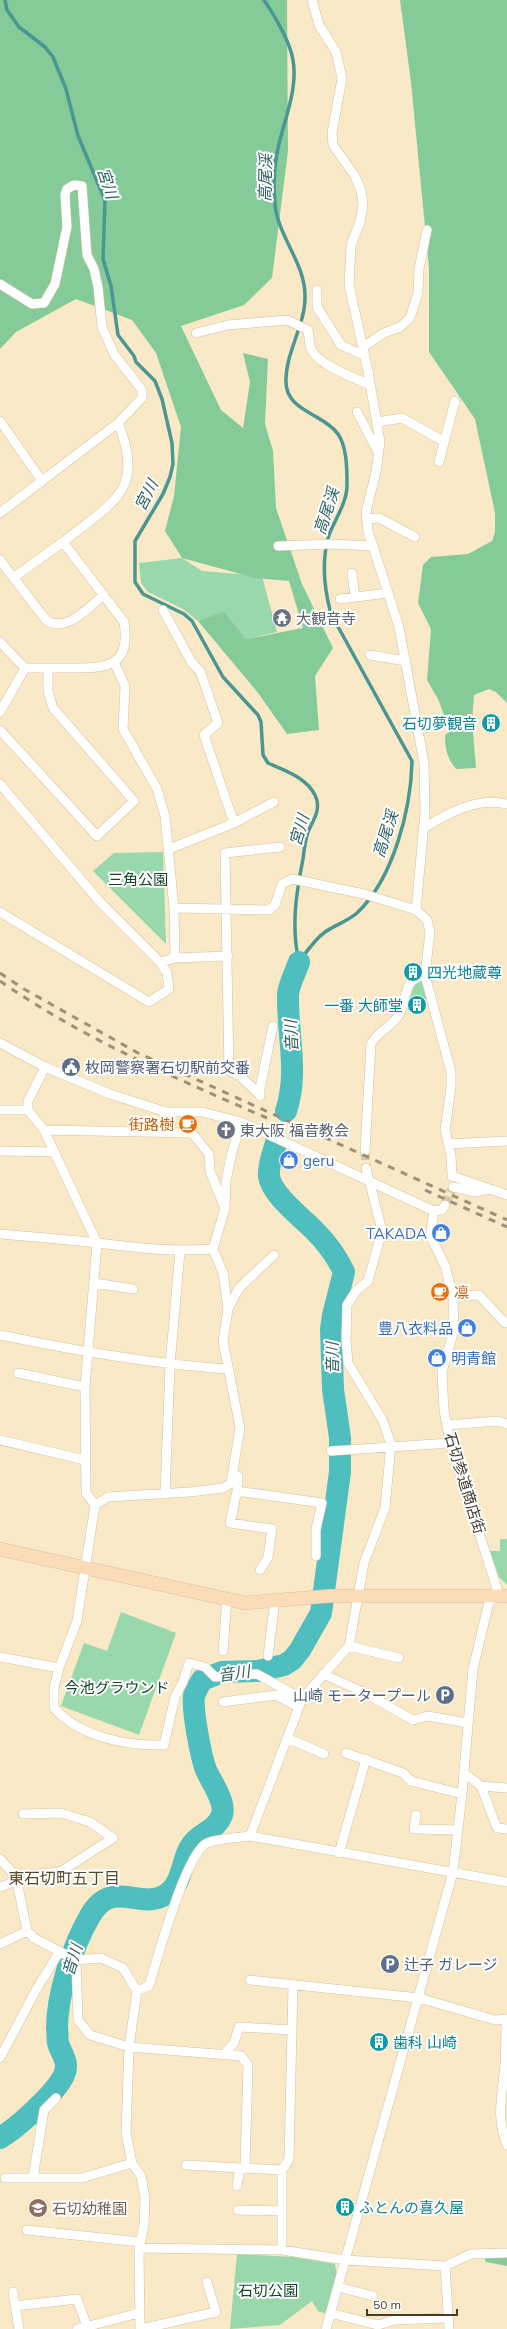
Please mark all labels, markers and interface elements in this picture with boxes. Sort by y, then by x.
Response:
water label: 高尾渓 [255,152,275,202]
water label: 宮川 [94,165,123,203]
water label: 宮川 [130,474,163,514]
water label: 高尾渓 [309,483,344,537]
temple icon: 大観音寺 [271,607,293,629]
place label: 大観音寺 [296,609,356,628]
building icon: 石切夢観音 [480,712,502,734]
place label: 石切夢観音 [402,714,477,733]
water label: 高尾渓 [368,806,403,860]
water label: 宮川 [285,810,314,848]
park label: 三角公園 [108,870,168,889]
building icon: 四光地蔵尊 [402,961,424,983]
place label: 四光地蔵尊 [427,963,502,982]
building icon: 一番 大師堂 [406,994,428,1016]
place label: 一番 大師堂 [324,996,403,1015]
water label: 音川 [280,1018,302,1053]
public building icon: 枚岡警察署石切駅前交番 [60,1056,82,1078]
place label: 枚岡警察署石切駅前交番 [85,1058,250,1077]
cafe icon: 街路樹 [177,1113,199,1135]
place label: 街路樹 [129,1115,174,1134]
church icon: 東大阪 福音教会 [215,1119,237,1141]
place label: 東大阪 福音教会 [240,1121,349,1140]
shop icon: geru [278,1149,300,1171]
place label: geru [303,1151,334,1170]
shop icon: TAKADA [430,1222,452,1244]
place label: TAKADA [366,1224,427,1243]
cafe icon: 凛 [429,1281,451,1303]
place label: 凛 [454,1283,469,1302]
shop icon: 豊八衣料品 [456,1317,478,1339]
place label: 豊八衣料品 [378,1319,453,1338]
water label: 音川 [322,1340,342,1374]
shop icon: 明青館 [426,1347,448,1369]
place label: 明青館 [451,1349,496,1368]
street label: 石切参道商店街 [441,1430,489,1536]
water label: 音川 [217,1661,253,1685]
park label: 今池グラウンド [64,1678,170,1697]
parking icon: 山崎 モータープール [434,1684,456,1706]
place label: 山崎 モータープール [293,1686,431,1705]
district label: 東石切町五丁目 [8,1868,120,1888]
water label: 音川 [58,1940,87,1978]
parking icon: 辻子 ガレージ [379,1953,401,1975]
place label: 辻子 ガレージ [404,1955,498,1974]
building icon: 歯科 山崎 [368,2031,390,2053]
place label: 歯科 山崎 [393,2033,457,2052]
building icon: ふとんの喜久屋 [334,2196,356,2218]
school or university icon: 石切幼稚園 [27,2197,49,2219]
place label: ふとんの喜久屋 [359,2198,464,2217]
place label: 石切幼稚園 [52,2199,127,2218]
park label: 石切公園 [238,2281,298,2300]
scale bar [367,2291,457,2317]
text: 50 m [373,2297,401,2312]

